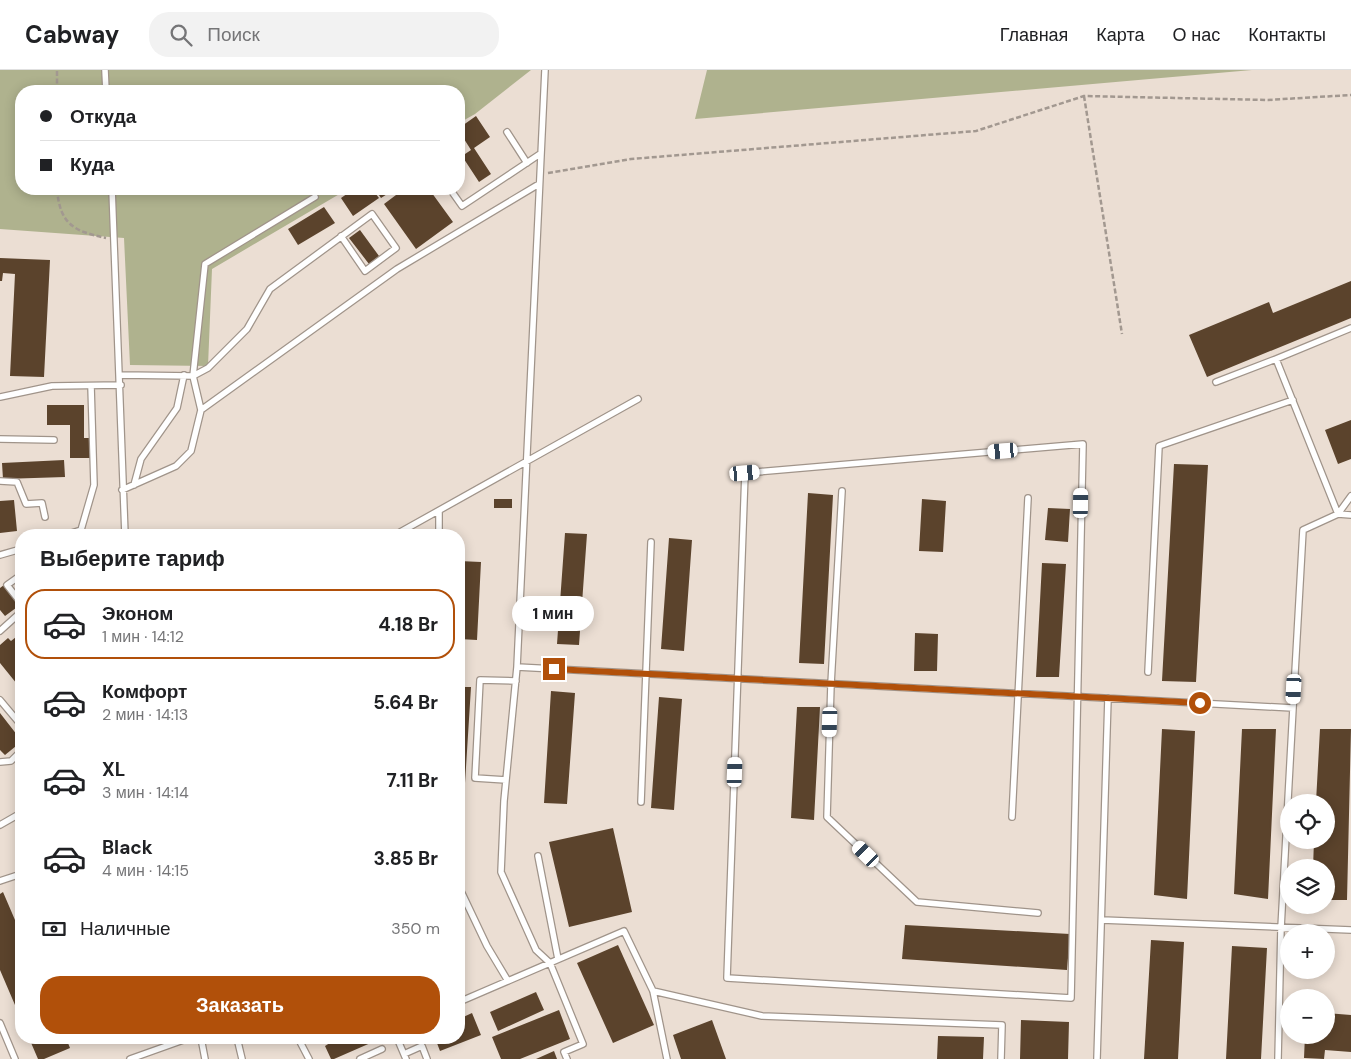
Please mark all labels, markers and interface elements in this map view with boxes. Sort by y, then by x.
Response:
search box [149,12,499,57]
text: Cabway [25,19,119,50]
icon: search [167,21,195,49]
text: Поиск [207,22,260,47]
text: Главная [1000,23,1068,47]
text: Карта [1096,23,1145,47]
text: О нас [1173,23,1220,47]
text: Контакты [1248,23,1326,47]
text: Откуда [70,104,136,129]
text: Куда [70,152,114,177]
car [987,442,1018,460]
car [729,464,760,482]
car [1073,488,1088,518]
text: Выберите тариф [40,544,225,573]
callout: 1 мин [513,596,595,632]
text: Эконом [102,601,173,626]
icon: car [42,602,87,647]
text: 1 мин [533,603,573,624]
text: 4.18 Br [378,612,438,637]
text: 1 мин · 14:12 [102,626,184,647]
route end [543,658,565,680]
car [1285,674,1302,704]
text: Комфорт [102,679,187,704]
icon: car [42,680,87,725]
text: 5.64 Br [373,690,438,715]
route start [1189,692,1211,714]
text: 2 мин · 14:13 [102,704,188,725]
car [821,707,838,737]
text: XL [102,757,125,782]
car [726,757,743,787]
icon: car [42,758,87,803]
text: 7.11 Br [387,768,438,793]
text: 3 мин · 14:14 [102,782,189,803]
map controls [1280,794,1335,1044]
button: locate [1280,794,1335,849]
text: Black [102,835,153,860]
icon: car [42,836,87,881]
car [849,838,882,870]
text: 3.85 Br [374,846,438,871]
button: layers [1280,859,1335,914]
text: 4 мин · 14:15 [102,860,189,881]
icon: cash [40,915,68,943]
text: Наличные [80,916,171,941]
text: 350 m [391,918,440,939]
button: + [1280,924,1335,979]
button: Заказать [40,976,440,1034]
button: − [1280,989,1335,1044]

